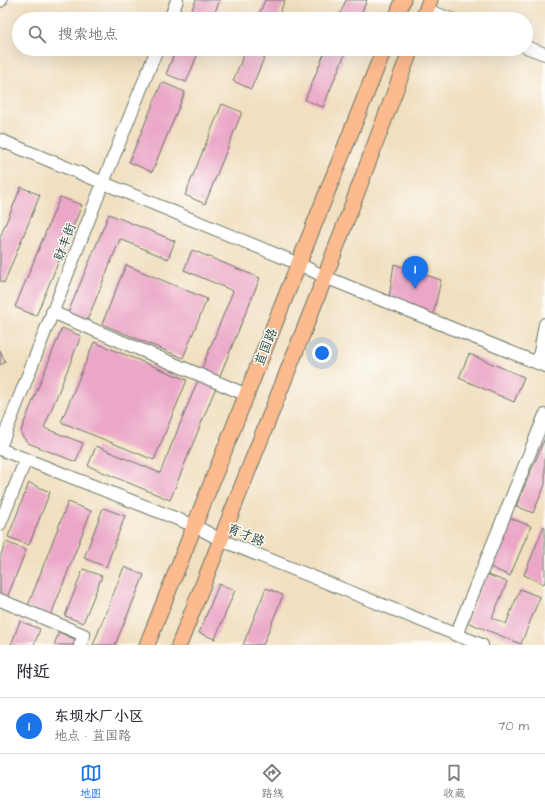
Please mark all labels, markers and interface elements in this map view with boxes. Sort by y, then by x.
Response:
search box [12,12,533,56]
icon: search [26,23,48,45]
text: 搜索地点 [58,24,118,45]
street label: 财丰街 [50,221,80,263]
pin: 1 [402,256,428,289]
street label: 苴国路 [250,326,282,368]
your location [312,343,332,363]
street label: 育才路 [225,519,267,551]
text: 附近 [16,660,50,684]
text: 东坝水厂小区 [54,706,144,727]
text: 1 [28,717,30,735]
text: 70 m [497,717,529,735]
text: 地点 · 苴国路 [54,727,131,745]
tab: 地图 [80,762,102,801]
tab: 路线 [261,762,283,801]
tab: 收藏 [443,762,465,801]

